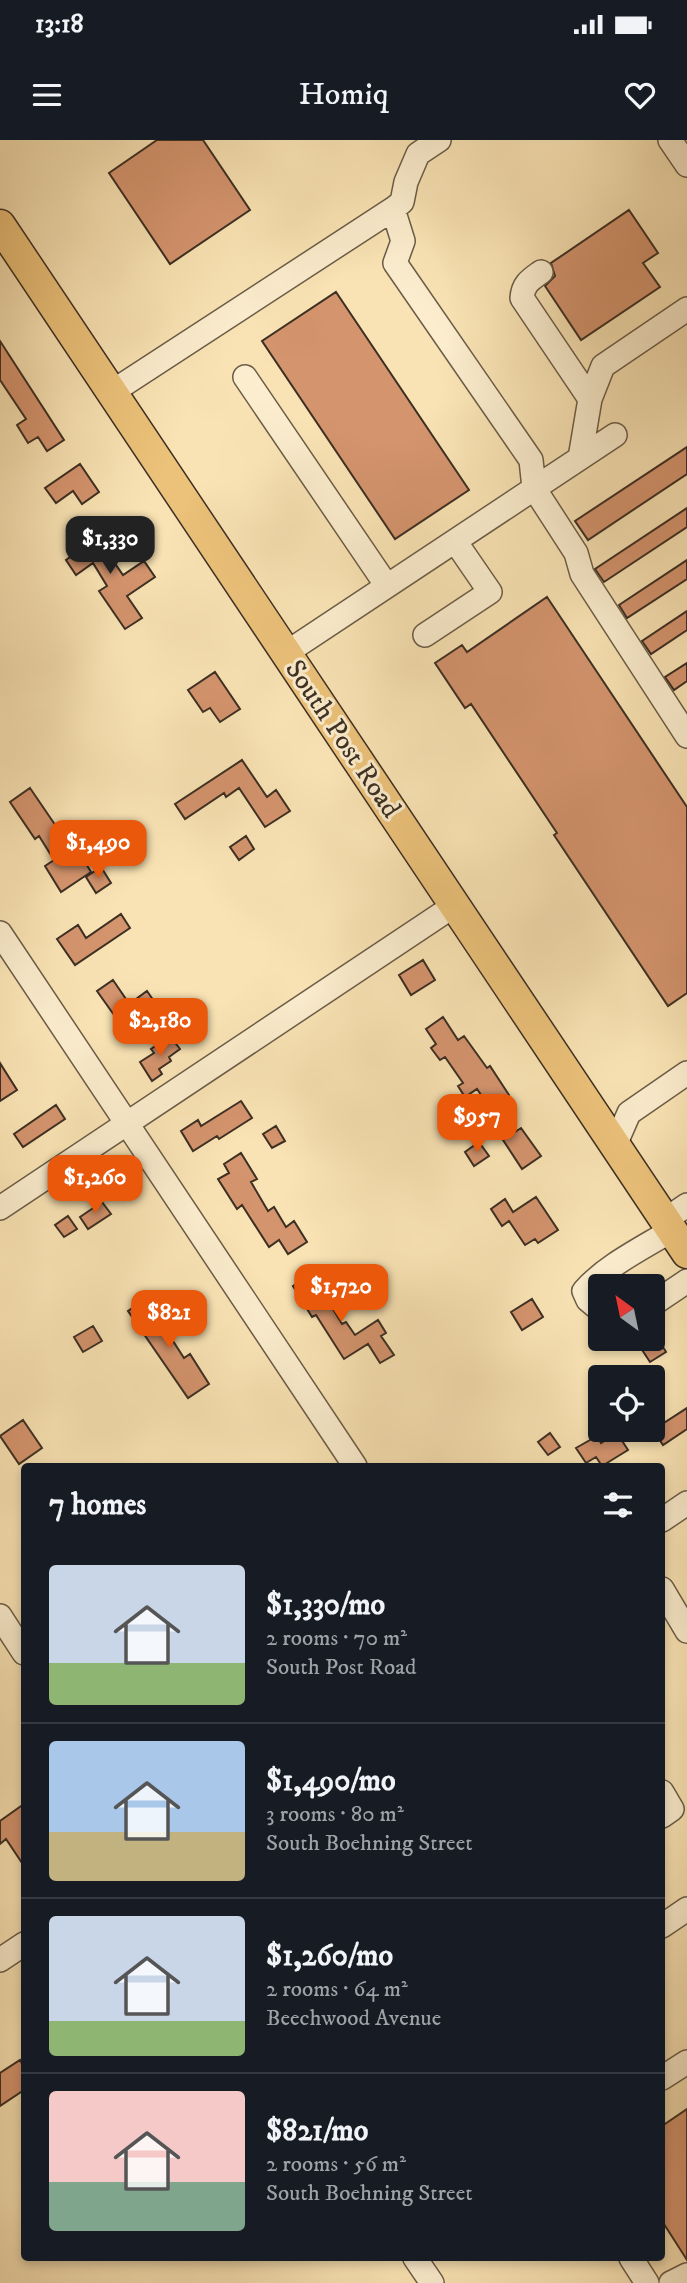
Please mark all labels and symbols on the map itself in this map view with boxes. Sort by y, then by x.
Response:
pin: $1,330 [53,516,167,576]
street label: South Post Road [277,653,409,825]
pin: $1,490 [41,820,155,880]
pin: $2,180 [103,998,217,1058]
pin: $957 [436,1094,518,1154]
pin: $1,260 [38,1156,152,1215]
pin: $1,720 [284,1264,398,1324]
north arrow [588,1274,665,1351]
pin: $821 [128,1290,210,1350]

